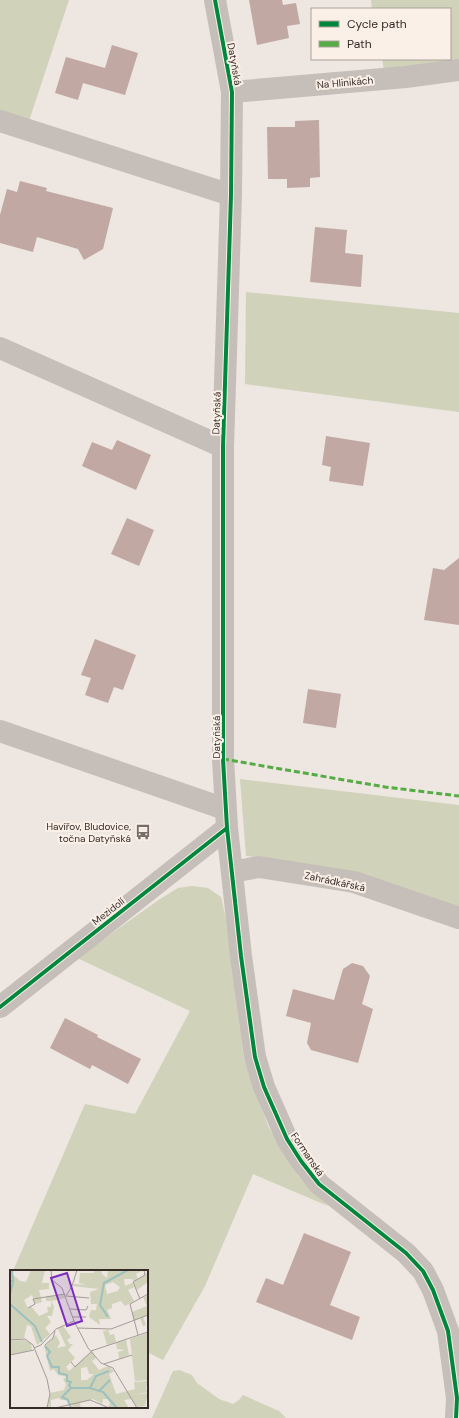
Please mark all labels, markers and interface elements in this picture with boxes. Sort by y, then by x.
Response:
legend [311,8,451,60]
text: Cycle path [347,16,407,32]
text: Path [347,36,372,52]
street label: Datyňská [224,42,245,86]
street label: Na Hlinikách [316,74,374,91]
street label: Datyňská [209,391,224,435]
street label: Datyňská [210,716,223,758]
place label: Havířov, Bludovice, točna Datyňská [46,820,131,845]
bus stop icon: Havířov, Bludovice, točna Datyňská [134,823,152,841]
street label: Zahrádkářská [303,869,366,894]
street label: Mezidolí [89,894,128,928]
street label: Formanská [288,1130,327,1179]
inset map [10,1270,148,1408]

